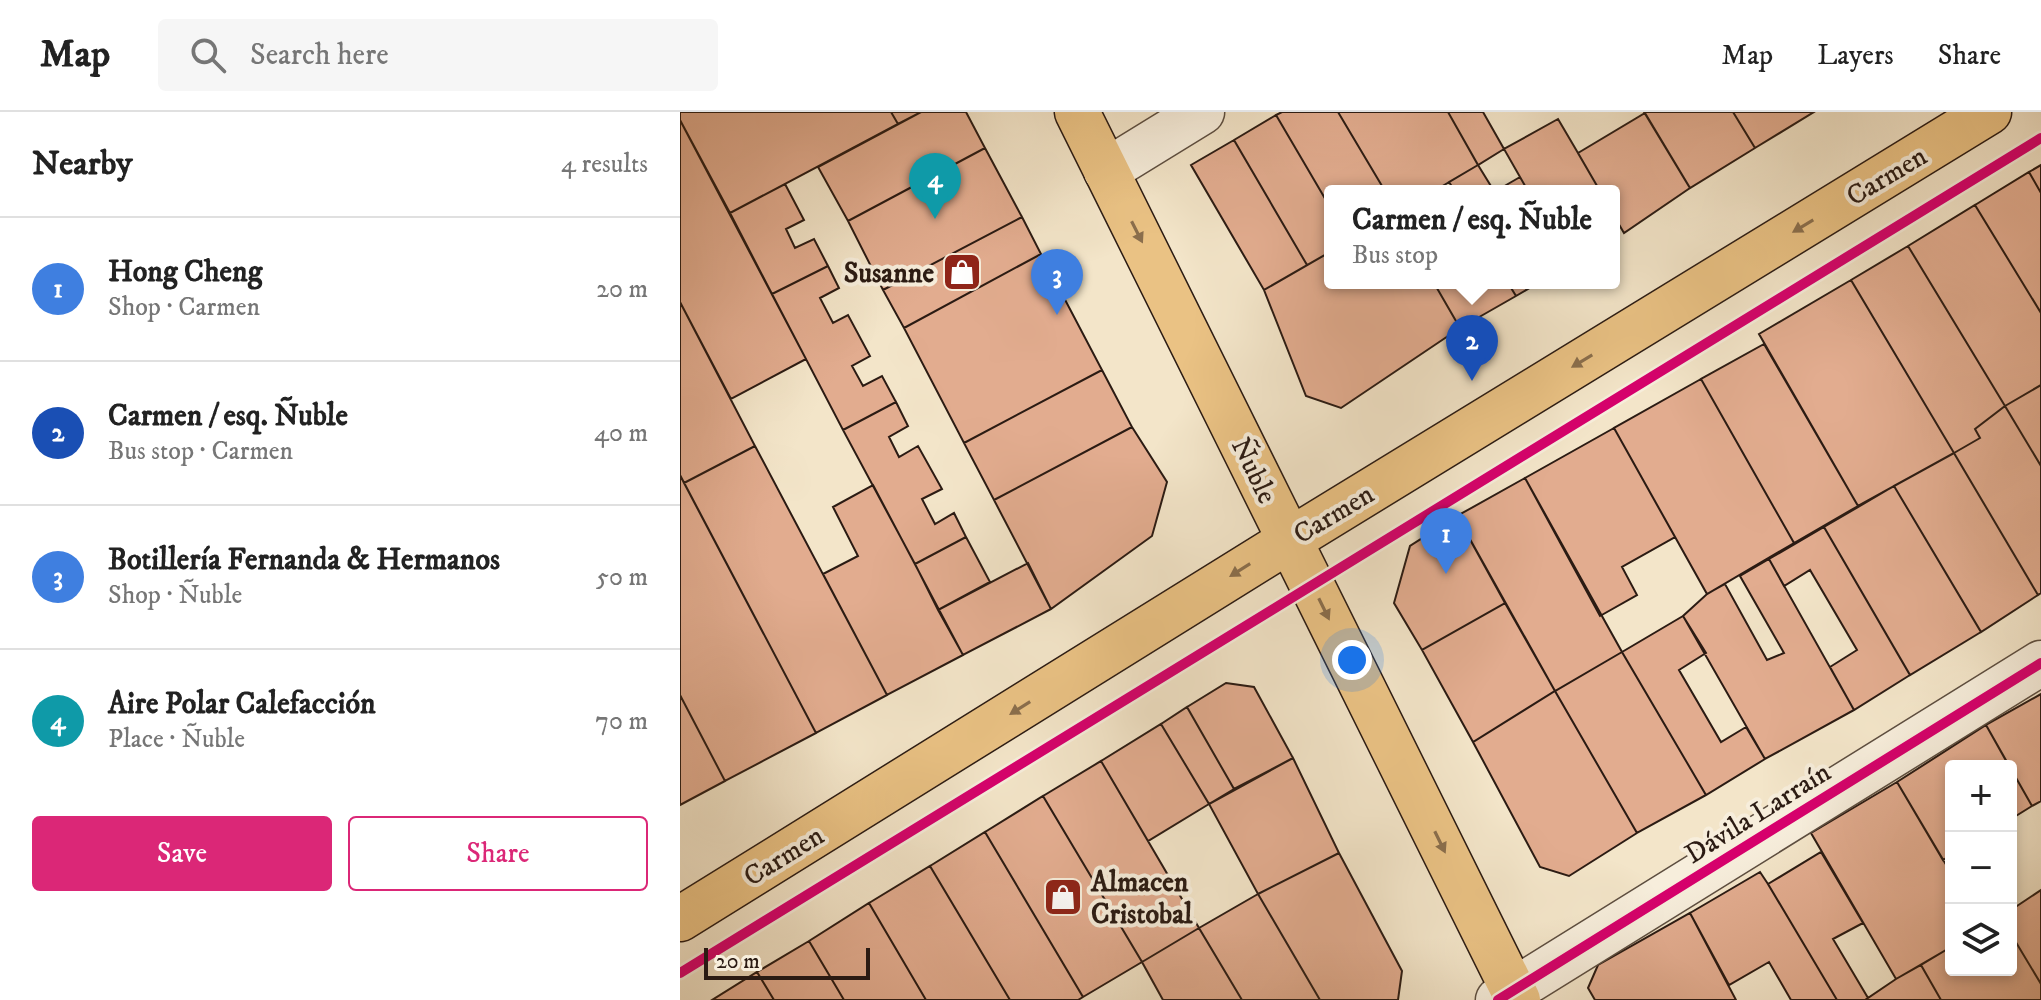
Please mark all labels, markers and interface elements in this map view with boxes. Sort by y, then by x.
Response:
search box [158,19,718,91]
text: Map [40,31,110,79]
icon: search [186,33,230,77]
text: Search here [250,37,389,74]
text: Map [1722,38,1773,73]
text: Layers [1817,38,1894,73]
text: Share [1938,38,2001,73]
street label: Carmen [1840,138,1934,214]
text: Nearby [32,143,133,185]
text: 4 results [561,148,648,181]
pin: 4 [909,153,961,219]
popup [1324,185,1620,289]
text: Carmen / esq. Ñuble [1352,202,1592,239]
one-way arrow [1793,218,1814,233]
one-way arrow [1130,221,1143,244]
text: Bus stop [1352,239,1438,272]
pin: 3 [1031,249,1083,315]
shop icon: Susanne [941,251,983,293]
text: Hong Cheng [108,254,262,291]
place label: Susanne [844,256,934,291]
text: 1 [53,273,63,306]
text: 20 m [596,273,648,306]
text: Shop · Carmen [108,291,260,324]
pin: 2 [1446,315,1498,381]
one-way arrow [1571,354,1593,368]
text: Carmen / esq. Ñuble [108,398,348,435]
text: 2 [52,417,64,450]
text: 40 m [594,417,648,450]
street label: Ñuble [1223,432,1285,509]
text: Bus stop · Carmen [108,435,293,468]
street label: Carmen [1287,476,1381,552]
pin: 1 [1420,508,1472,574]
text: Botillería Fernanda & Hermanos [108,542,500,579]
text: 3 [53,561,63,594]
text: 50 m [596,561,648,594]
one-way arrow [1229,562,1252,577]
text: Shop · Ñuble [108,579,242,612]
one-way arrow [1317,598,1331,621]
your location [1332,640,1372,680]
text: Aire Polar Calefacción [108,686,376,723]
one-way arrow [1009,700,1031,714]
text: 4 [51,705,65,738]
text: 70 m [595,705,648,738]
text: Place · Ñuble [108,723,245,756]
street label: Dávila Larraín [1678,754,1837,872]
map controls [1945,760,2017,976]
button: + [1945,760,2017,832]
button: Save [32,816,332,891]
button: Share [348,816,648,891]
street label: Carmen [737,818,831,894]
one-way arrow [1433,831,1447,854]
button: − [1945,832,2017,904]
place label: Almacen Cristobal [1090,865,1193,932]
shop icon: Almacen Cristobal [1042,876,1084,918]
button: layers [1945,904,2017,976]
scale bar [704,944,870,980]
text: 20 m [716,948,760,975]

